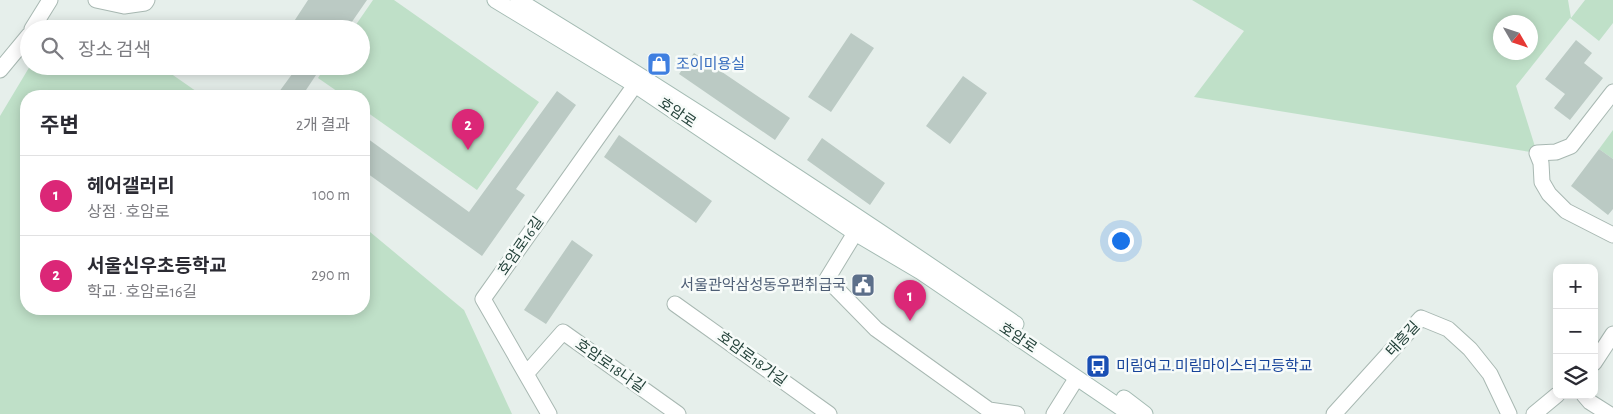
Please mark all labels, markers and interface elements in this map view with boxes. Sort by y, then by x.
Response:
north arrow [1493,15,1538,60]
search box [20,20,370,75]
icon: search [38,34,66,62]
text: 장소 검색 [78,41,151,60]
shop icon: 조이미용실 [646,51,672,77]
place label: 조이미용실 [676,56,745,72]
street label: 호암로 [656,94,699,131]
pin: 2 [452,109,484,150]
text: 주변 [40,115,79,136]
text: 2개 결과 [296,117,350,133]
text: 헤어갤러리 [87,177,174,196]
text: 1 [53,187,59,203]
text: 100 m [312,187,350,203]
text: 상점 · 호암로 [87,204,170,220]
street label: 호암로16길 [495,214,546,278]
your location [1108,228,1134,254]
text: 서울신우초등학교 [87,257,227,276]
map controls [1553,264,1598,399]
button: + [1553,264,1598,309]
text: 2 [52,267,60,283]
text: 290 m [311,267,350,283]
public building icon: 서울관악삼성동우편취급국 [850,272,876,298]
place label: 서울관악삼성동우편취급국 [680,276,846,293]
pin: 1 [894,280,926,321]
text: 학교 · 호암로16길 [87,284,197,300]
button: − [1553,309,1598,354]
street label: 태흥길 [1383,318,1423,359]
street label: 호암로 [997,319,1040,356]
street label: 호암로18가길 [715,328,790,389]
street label: 호암로18나길 [572,336,648,395]
bus stop icon: 미림여고.미림마이스터고등학교 [1085,353,1111,379]
button: layers [1553,354,1598,399]
place label: 미림여고.미림마이스터고등학교 [1116,357,1313,374]

